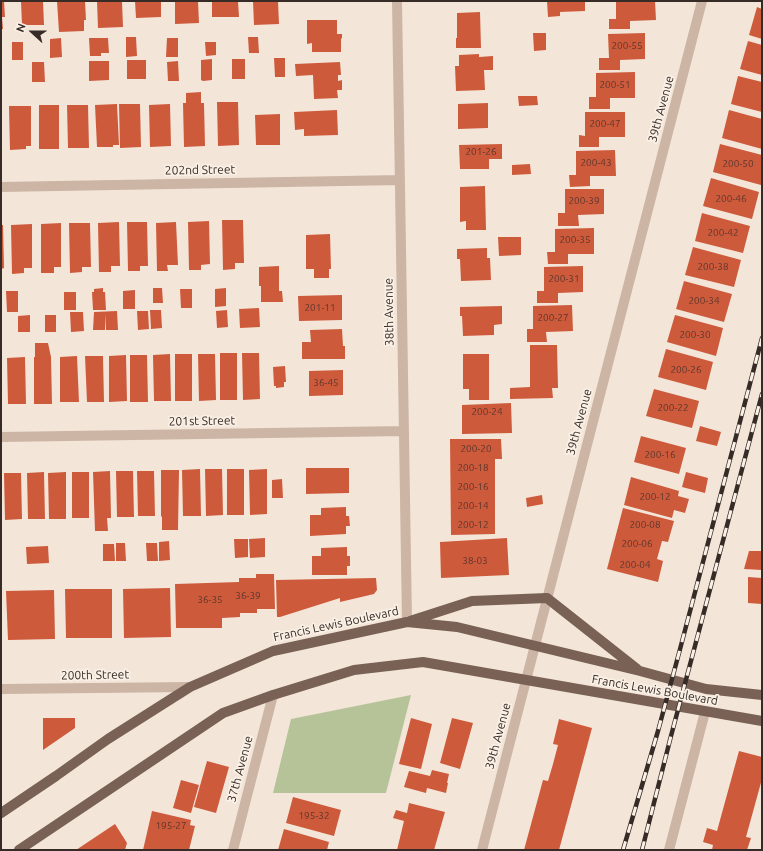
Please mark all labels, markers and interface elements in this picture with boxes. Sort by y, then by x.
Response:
north arrow [12,12,52,52]
text: N [14,22,28,34]
house number: 200-55 [611,40,643,52]
street label: 39th Avenue [645,74,677,144]
house number: 200-51 [599,79,631,91]
house number: 200-47 [589,118,621,130]
house number: 201-26 [465,146,497,158]
house number: 200-43 [580,157,612,169]
house number: 200-50 [722,158,754,170]
street label: 202nd Street [165,162,235,178]
house number: 200-46 [715,193,747,205]
house number: 200-39 [568,195,600,207]
house number: 200-42 [707,227,739,239]
house number: 200-35 [559,234,591,246]
house number: 200-38 [697,261,729,273]
house number: 200-31 [548,273,580,285]
street label: 38th Avenue [381,278,397,346]
house number: 200-34 [688,295,720,307]
house number: 201-11 [304,302,336,314]
house number: 200-27 [537,312,569,324]
house number: 200-30 [679,329,711,341]
house number: 200-26 [670,364,702,376]
house number: 36-45 [313,377,339,389]
street label: 39th Avenue [563,387,595,457]
house number: 200-22 [657,402,689,414]
house number: 200-24 [471,406,503,418]
street label: 201st Street [169,413,235,429]
house number: 200-20 [460,443,492,455]
house number: 200-16 [644,449,676,461]
house number: 200-18 [457,462,489,474]
house number: 200-16 [457,481,489,493]
house number: 200-12 [639,491,671,503]
house number: 200-14 [457,500,489,512]
house number: 200-12 [457,519,489,531]
house number: 200-08 [629,519,661,531]
house number: 200-06 [621,538,653,550]
house number: 38-03 [462,555,488,567]
house number: 200-04 [619,559,651,571]
house number: 36-39 [235,590,261,602]
house number: 36-35 [197,594,223,606]
street label: Francis Lewis Boulevard [272,604,400,644]
street label: 200th Street [61,667,129,683]
street label: Francis Lewis Boulevard [591,672,719,708]
street label: 39th Avenue [482,701,514,771]
street label: 37th Avenue [224,734,256,804]
house number: 195-32 [298,810,330,822]
house number: 195-27 [155,820,187,832]

